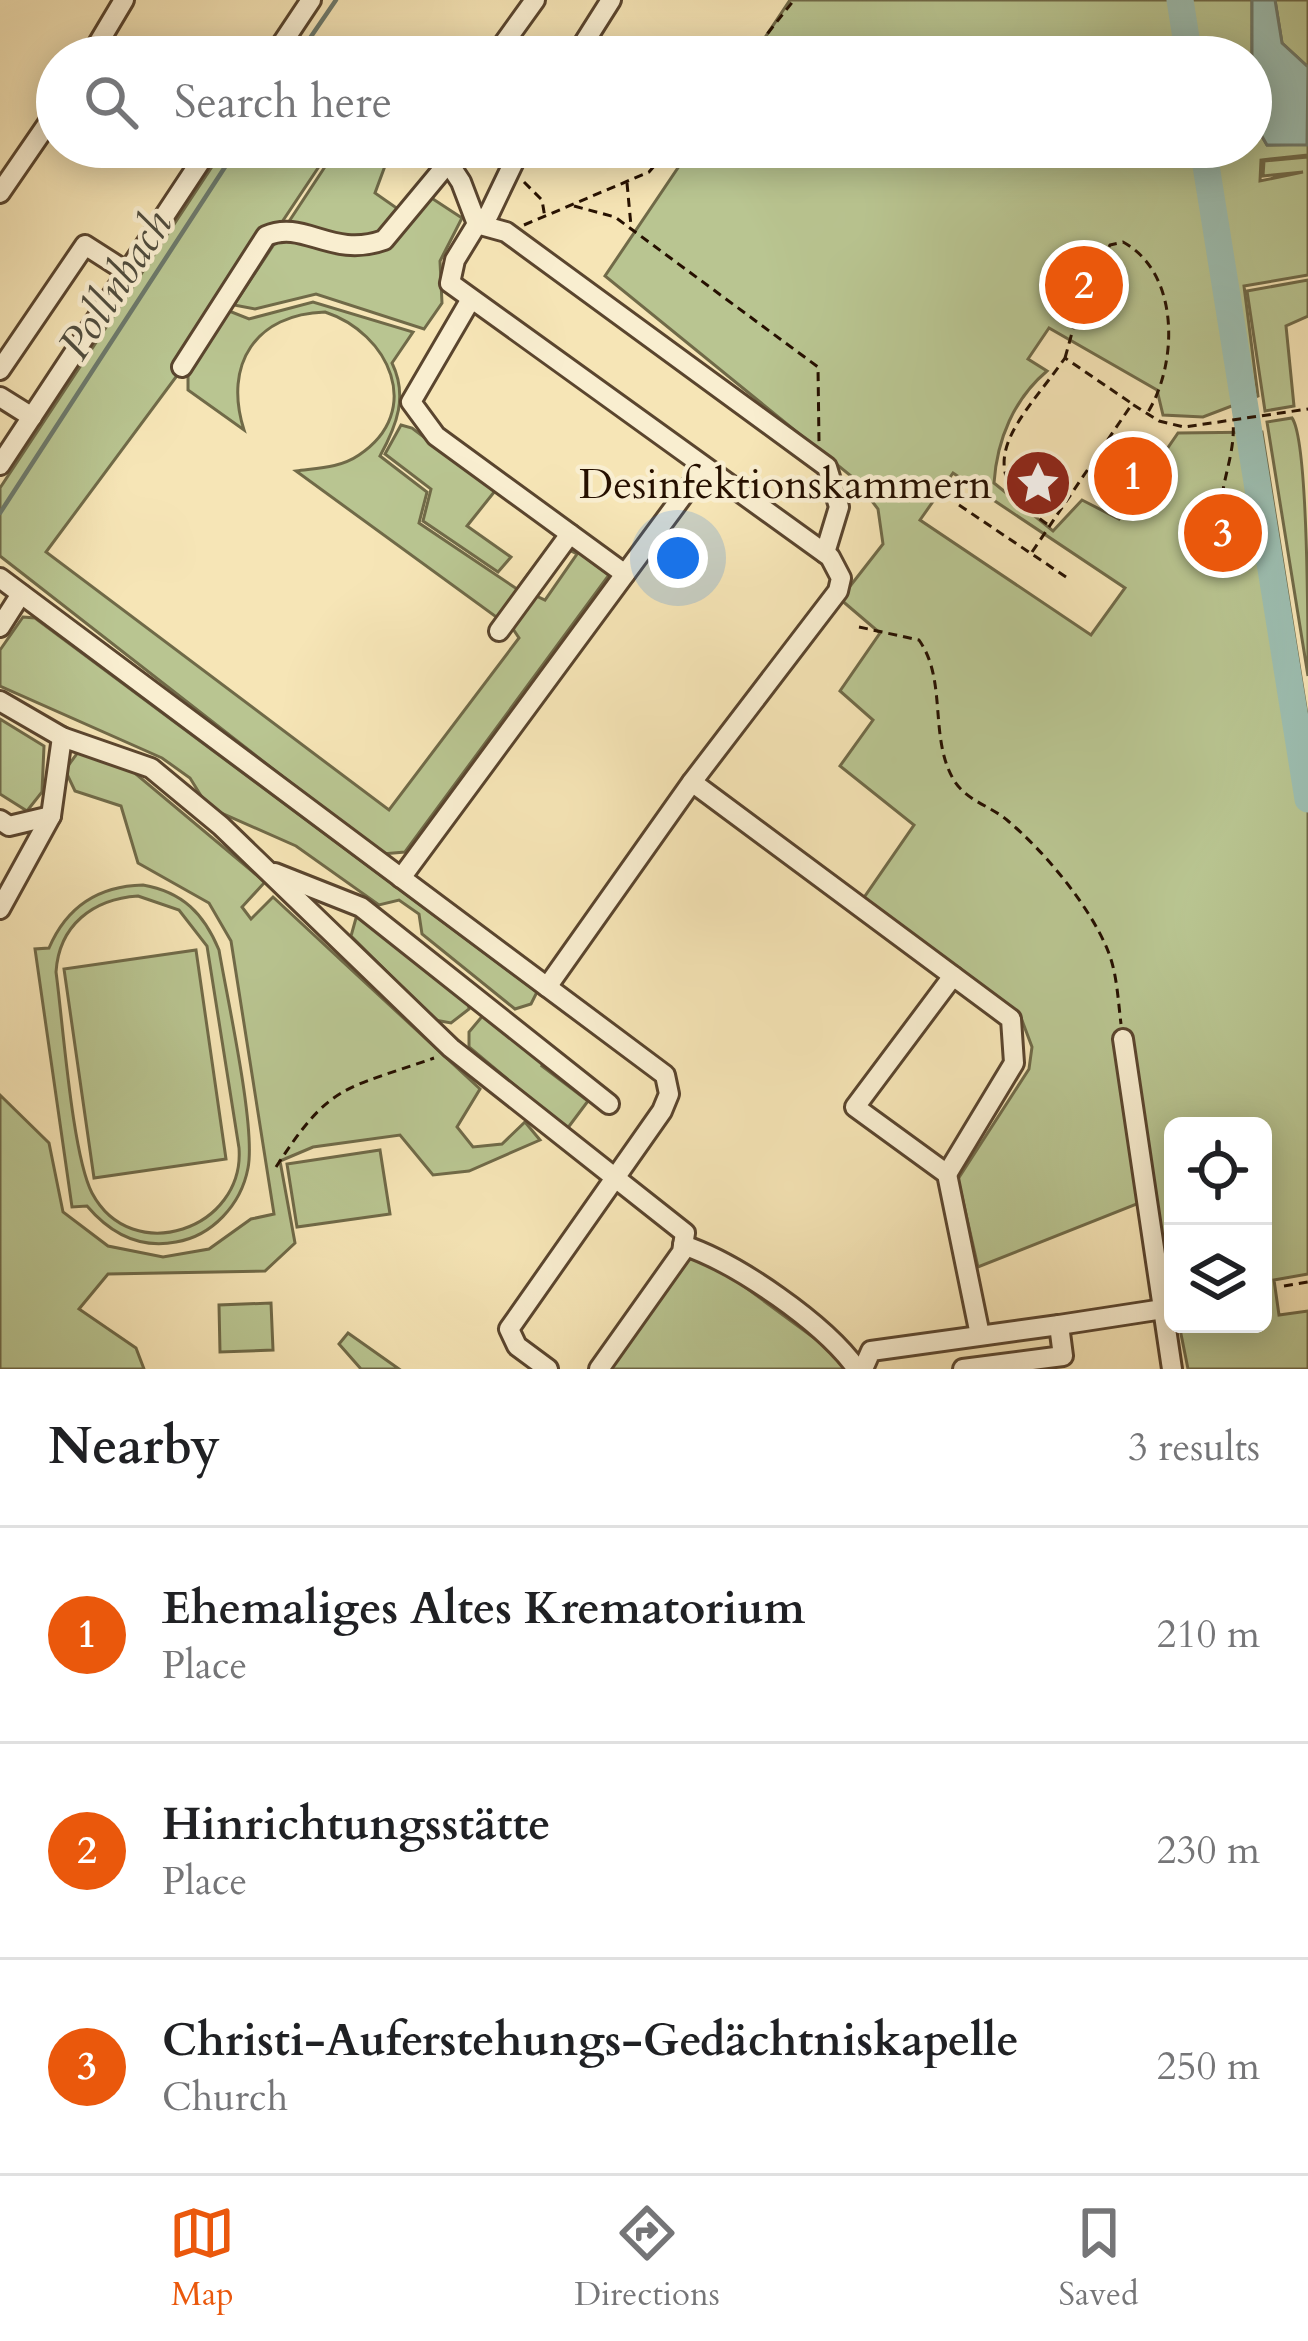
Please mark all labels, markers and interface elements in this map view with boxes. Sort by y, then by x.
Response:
search box [36,36,1272,168]
icon: search [78,69,144,135]
text: Search here [174,72,392,133]
water label: Pollnbach [44,198,187,371]
pin: 2 [1045,240,1123,330]
pin: 1 [1094,431,1172,521]
place icon: Desinfektionskammern [1003,448,1073,518]
place label: Desinfektionskammern [579,456,992,513]
pin: 3 [1184,488,1262,578]
your location [648,528,708,588]
map controls [1164,1117,1272,1333]
button: locate [1164,1117,1272,1225]
button: layers [1164,1225,1272,1333]
text: Nearby [48,1412,220,1482]
text: 3 results [1128,1421,1260,1474]
text: Ehemaliges Altes Krematorium [162,1578,805,1639]
text: 1 [77,1608,97,1661]
text: 210 m [1157,1608,1260,1661]
text: Place [162,1639,247,1692]
text: Hinrichtungsstätte [162,1794,551,1855]
text: 2 [77,1824,97,1877]
text: 230 m [1157,1824,1260,1877]
text: Place [162,1855,247,1908]
text: Christi-Auferstehungs-Gedächtniskapelle [162,2010,1019,2071]
text: 3 [77,2040,97,2093]
text: 250 m [1157,2040,1260,2093]
text: Church [162,2071,288,2124]
tab: Map [169,2200,235,2317]
tab: Directions [574,2200,720,2317]
tab: Saved [1059,2200,1139,2317]

